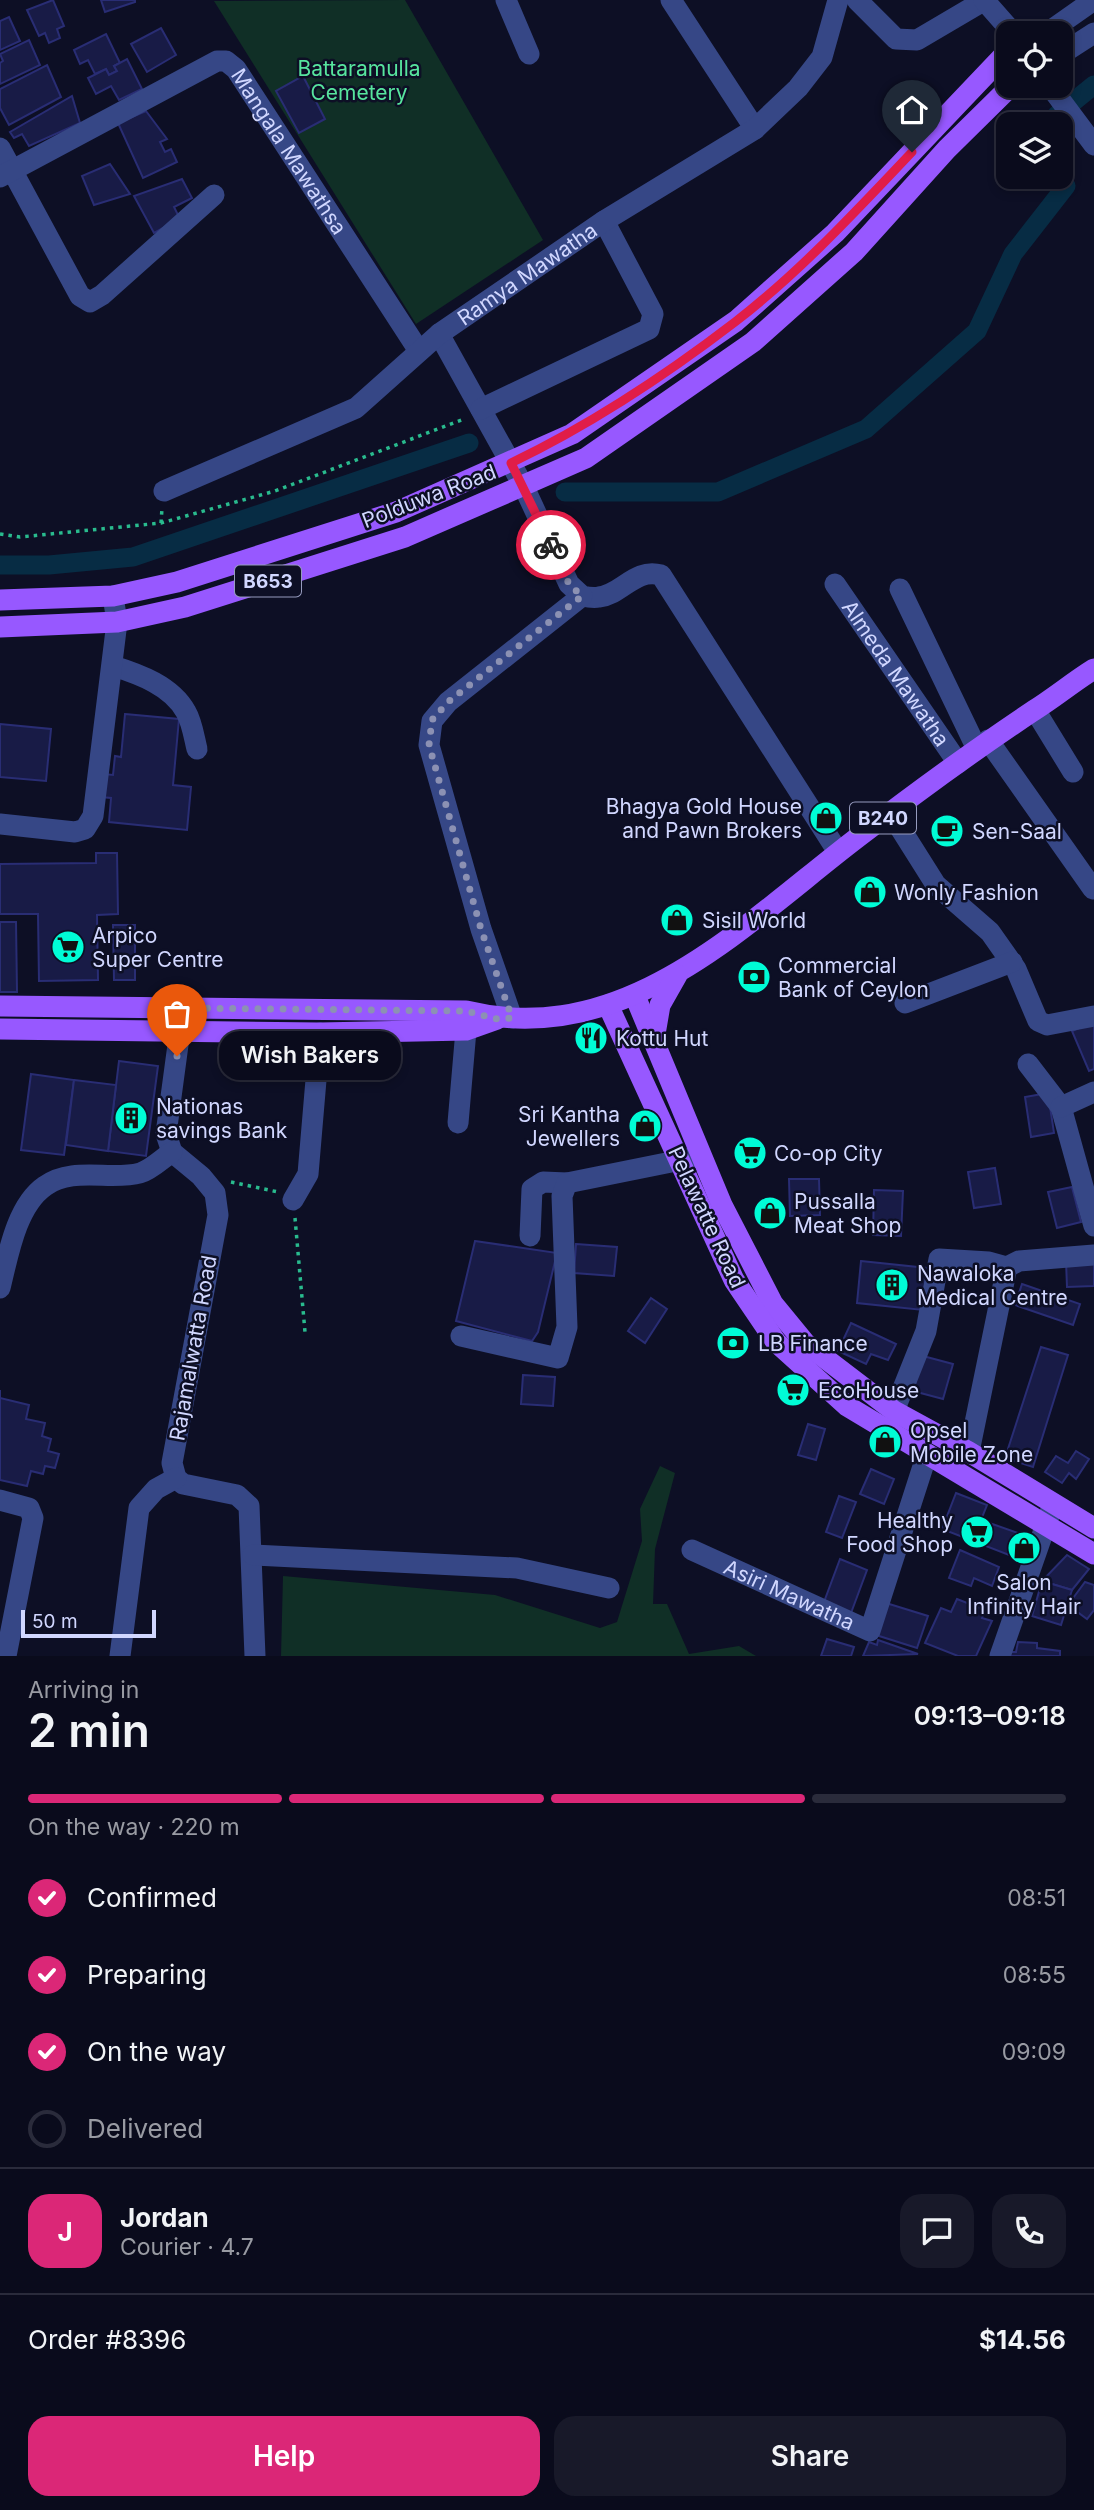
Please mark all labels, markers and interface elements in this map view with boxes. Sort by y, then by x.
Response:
map controls [996,21,1073,189]
button: locate [996,21,1073,98]
park label: Battaramulla Cemetery [297,56,421,105]
street label: Mangala Mawathsa [227,64,352,239]
pin [882,80,942,152]
icon: home [893,91,931,129]
button: layers [996,112,1073,189]
street label: Ramya Mawatha [452,217,602,330]
street label: Polduwa Road [358,459,500,533]
courier [516,510,586,580]
icon: bike [532,526,570,564]
road number: B653 [235,566,301,596]
street label: Almeda Mawatha [837,595,955,751]
place label: Bhagya Gold House and Pawn Brokers [606,794,802,843]
shop icon: Bhagya Gold House and Pawn Brokers [807,799,845,837]
road number: B240 [850,803,916,834]
cafe icon: Sen-Saal [928,812,966,850]
place label: Sen-Saal [972,819,1062,844]
shop icon: Wonly Fashion [851,873,889,911]
place label: Wonly Fashion [894,880,1039,905]
shop icon: Sisil World [658,901,696,939]
place label: Sisil World [702,908,806,933]
place label: Arpico Super Centre [92,923,223,972]
supermarket icon: Arpico Super Centre [49,928,87,966]
place label: Commercial Bank of Ceylon [778,953,929,1002]
bank icon: Commercial Bank of Ceylon [735,958,773,996]
pin [147,984,207,1056]
icon: bag [158,995,196,1033]
restaurant icon: Kottu Hut [572,1019,610,1057]
place label: Kottu Hut [616,1026,708,1051]
callout: Wish Bakers [219,1032,401,1080]
text: Wish Bakers [241,1041,379,1069]
place label: Nationas savings Bank [156,1094,288,1143]
building icon: Nationas savings Bank [112,1099,150,1137]
place label: Sri Kantha Jewellers [518,1102,620,1151]
shop icon: Sri Kantha Jewellers [626,1107,664,1145]
supermarket icon: Co-op City [731,1134,769,1172]
place label: Co-op City [774,1141,883,1166]
street label: Pelawatte Road [663,1142,751,1292]
place label: Pussalla Meat Shop [794,1189,901,1238]
shop icon: Pussalla Meat Shop [751,1194,789,1232]
street label: Rajamalwatta Road [164,1253,222,1443]
place label: Nawaloka Medical Centre [917,1261,1068,1310]
building icon: Nawaloka Medical Centre [873,1266,911,1304]
bank icon: LB Finance [714,1324,752,1362]
place label: LB Finance [758,1331,868,1356]
supermarket icon: EcoHouse [774,1371,812,1409]
place label: EcoHouse [818,1378,919,1403]
place label: Opsel Mobile Zone [910,1418,1033,1467]
shop icon: Opsel Mobile Zone [866,1423,904,1461]
place label: Healthy Food Shop [846,1508,953,1557]
supermarket icon: Healthy Food Shop [958,1513,996,1551]
shop icon: Salon Infinity Hair [1005,1529,1043,1567]
street label: Asiri Mawatha [720,1554,859,1635]
place label: Salon Infinity Hair [967,1570,1081,1619]
scale bar [21,1607,156,1639]
text: 50 m [32,1610,78,1633]
text: Arriving in [28,1676,139,1704]
text: 09:13–09:18 [914,1700,1066,1731]
text: 2 min [28,1702,150,1758]
text: On the way · 220 m [28,1813,240,1841]
icon: check [28,1879,66,1917]
text: Confirmed [87,1882,217,1913]
text: 08:51 [1007,1884,1066,1912]
icon: check [28,1956,66,1994]
text: Preparing [87,1959,207,1990]
text: 08:55 [1003,1961,1066,1989]
icon: check [28,2033,66,2071]
text: On the way [87,2036,226,2067]
text: 09:09 [1002,2038,1066,2066]
text: Delivered [87,2113,203,2144]
button: chat [900,2194,974,2268]
button: phone [992,2194,1066,2268]
text: Jordan [120,2202,209,2233]
text: J [57,2216,73,2247]
text: Courier · 4.7 [120,2233,254,2261]
text: Order #8396 [28,2324,186,2355]
text: $14.56 [979,2324,1066,2355]
button: Help [28,2416,540,2496]
button: Share [554,2416,1066,2496]

